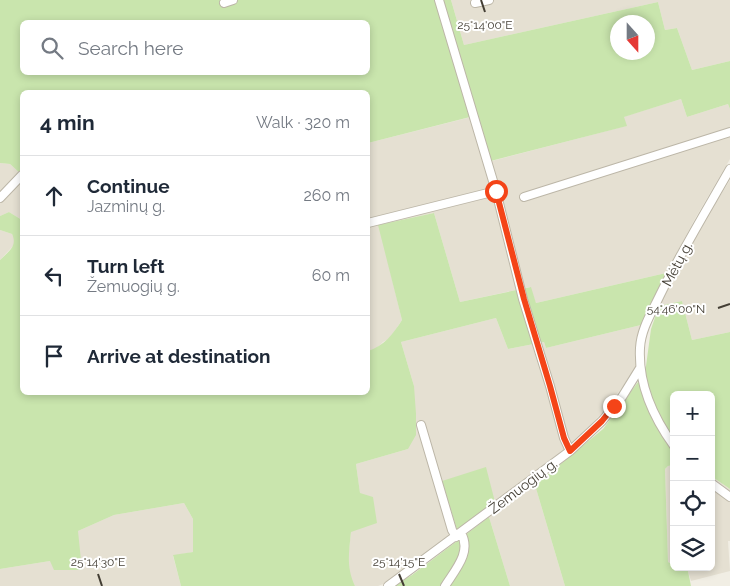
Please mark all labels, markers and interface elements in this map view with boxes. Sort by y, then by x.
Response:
north arrow [610,15,655,60]
text: 25°14'00"E [457,18,513,32]
search box [20,20,370,75]
icon: search [38,34,66,62]
text: Search here [78,37,184,59]
text: 4 min [40,110,95,135]
text: Walk · 320 m [256,113,350,132]
text: Continue [87,175,170,197]
route start [485,180,508,203]
icon: ahead [40,182,68,210]
text: 260 m [303,186,350,205]
text: Jazminų g. [87,197,165,216]
street label: Mėtų g. [659,239,695,289]
text: Turn left [87,255,164,277]
icon: left [40,262,68,290]
text: 60 m [312,266,350,285]
text: Žemuogių g. [87,277,180,296]
text: 54°46'00"N [647,302,705,316]
icon: arrive [40,342,68,370]
text: Arrive at destination [87,345,271,367]
map controls [670,391,715,571]
button: + [670,391,715,436]
route end [603,395,626,418]
button: − [670,436,715,481]
street label: Žemuogių g. [485,454,560,517]
button: locate [670,481,715,526]
button: layers [670,526,715,571]
text: 25°14'30"E [71,555,125,569]
text: 25°14'15"E [373,555,425,569]

